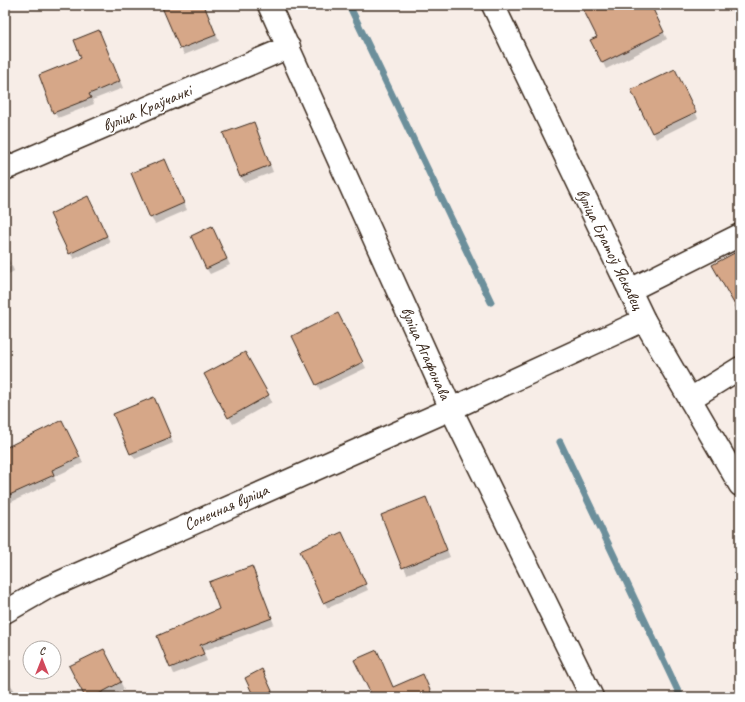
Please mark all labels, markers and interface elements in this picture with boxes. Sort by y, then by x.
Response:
street label: вуліца Краўчанкі [99,79,196,136]
street label: вуліца Братоў Яскавец [572,185,649,314]
street label: вуліца Агафонава [396,303,456,404]
street label: Сонечная вуліца [180,478,273,535]
north arrow [22,640,62,680]
text: С [39,643,46,657]

